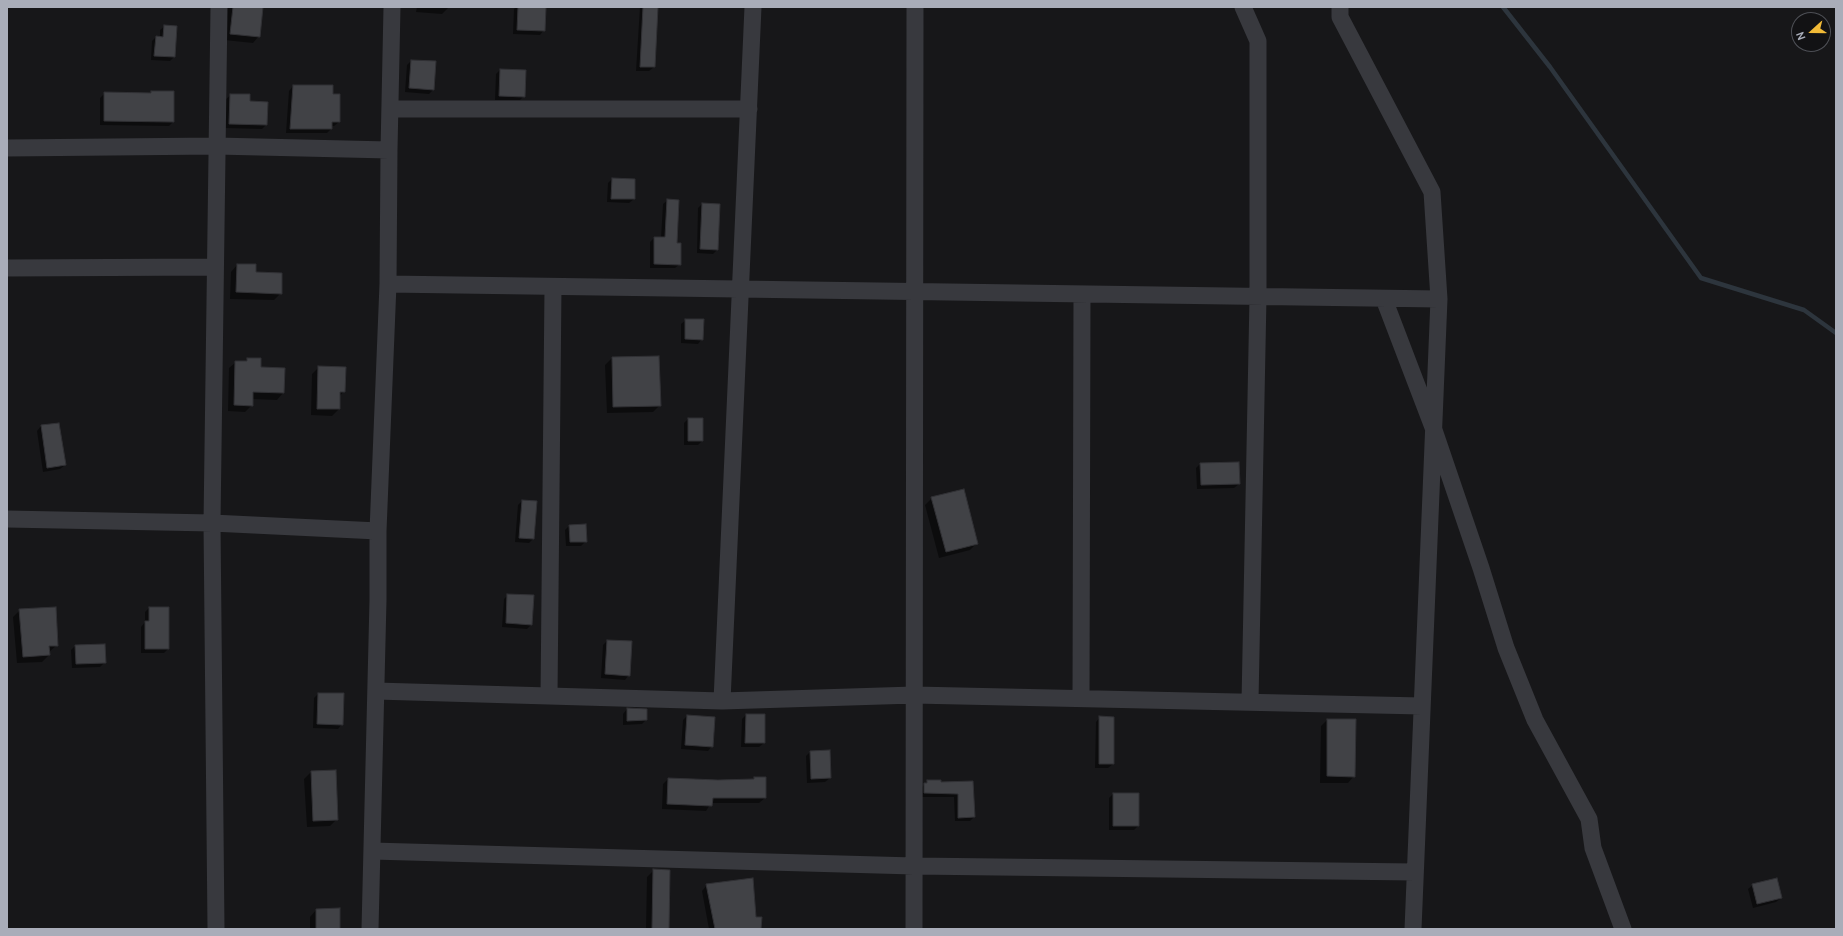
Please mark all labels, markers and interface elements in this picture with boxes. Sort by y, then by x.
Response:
north arrow [1791,12,1831,52]
text: N [1793,30,1809,42]

